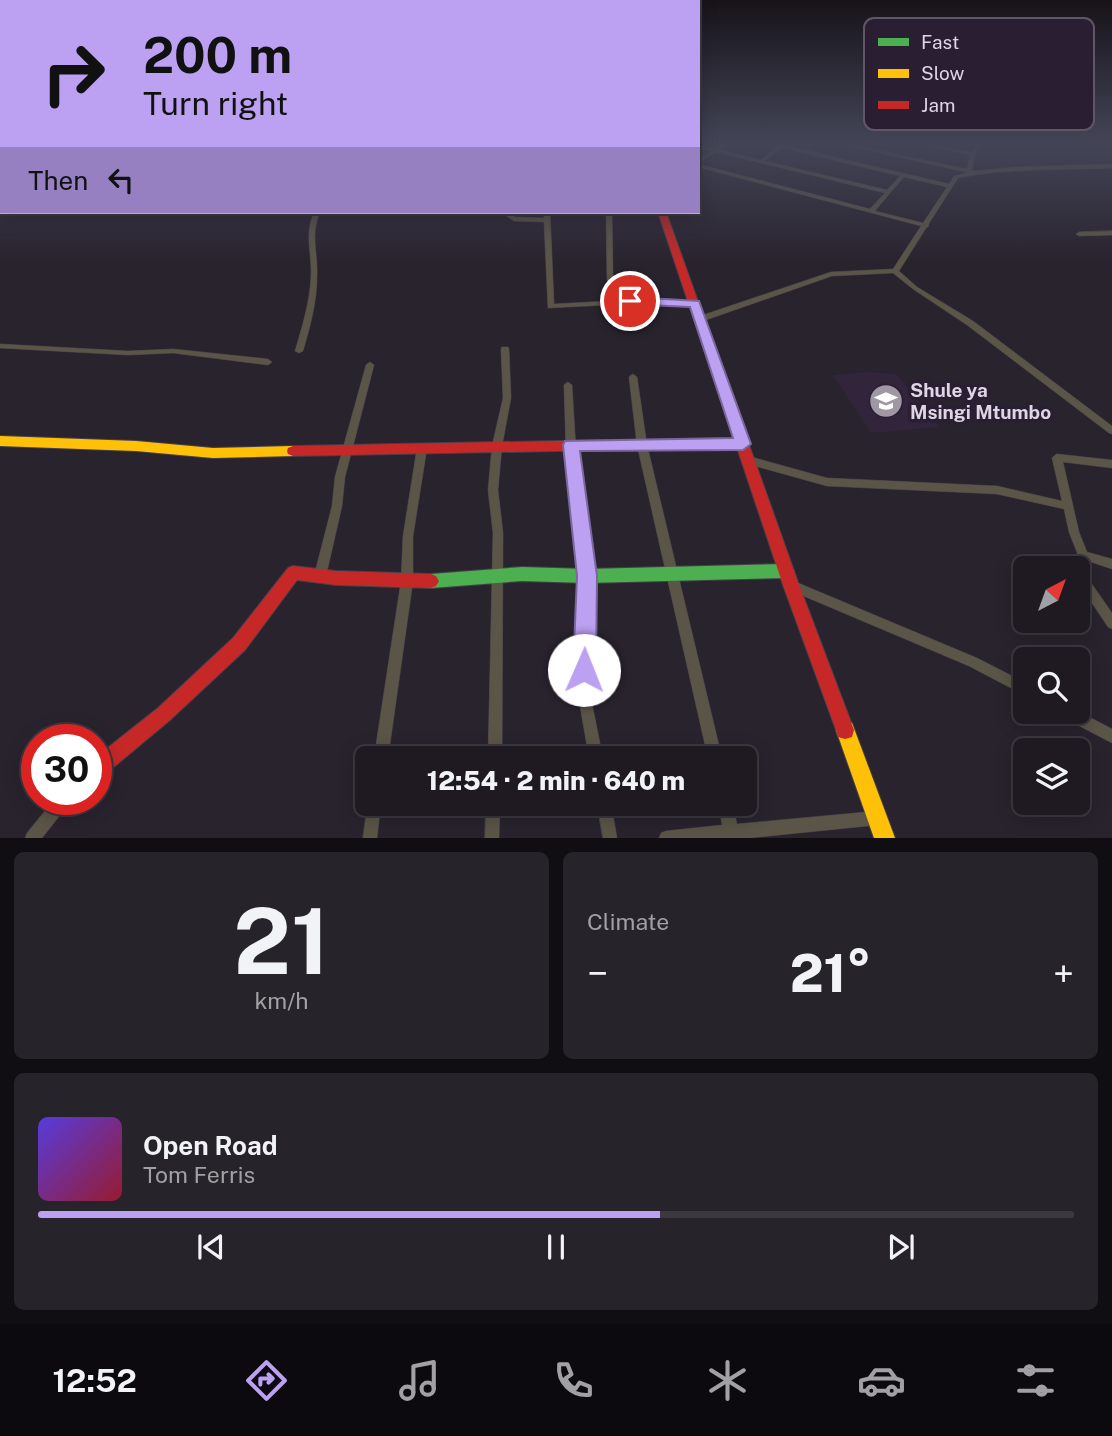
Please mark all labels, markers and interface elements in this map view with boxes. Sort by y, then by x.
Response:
legend [864,18,1094,130]
text: 200 m [143,26,292,84]
icon: right [28,28,119,119]
text: Fast [921,31,959,53]
text: Slow [921,62,965,84]
text: Turn right [143,85,288,122]
text: Jam [921,94,955,116]
icon: left [102,161,140,199]
text: Then [28,165,88,196]
pin [600,271,660,331]
icon: arrive [611,282,649,320]
place label: Shule ya Msingi Mtumbo [910,379,1051,423]
school or university icon: Shule ya Msingi Mtumbo [867,382,905,420]
north arrow [1013,556,1090,634]
map controls [1013,556,1090,815]
position arrow [547,633,621,707]
button: search [1013,647,1090,724]
speed limit sign: 30 [21,724,112,815]
button: layers [1013,738,1090,815]
text: 12:54 · 2 min · 640 m [427,765,685,796]
text: 21 [233,888,330,994]
text: Climate [587,908,669,935]
text: 21° [790,943,871,1004]
text: − [587,951,608,996]
text: + [1053,951,1074,996]
text: km/h [254,987,309,1014]
text: Open Road [143,1130,278,1161]
text: Tom Ferris [143,1161,255,1188]
icon: previous [192,1228,230,1266]
icon: pause [537,1228,575,1266]
icon: next [882,1228,920,1266]
icon: directions [242,1356,291,1405]
icon: music [395,1356,444,1405]
icon: phone [549,1356,598,1405]
icon: climate [703,1356,752,1405]
icon: car [857,1356,906,1405]
icon: filters [1011,1356,1060,1405]
text: 12:52 [52,1362,137,1399]

